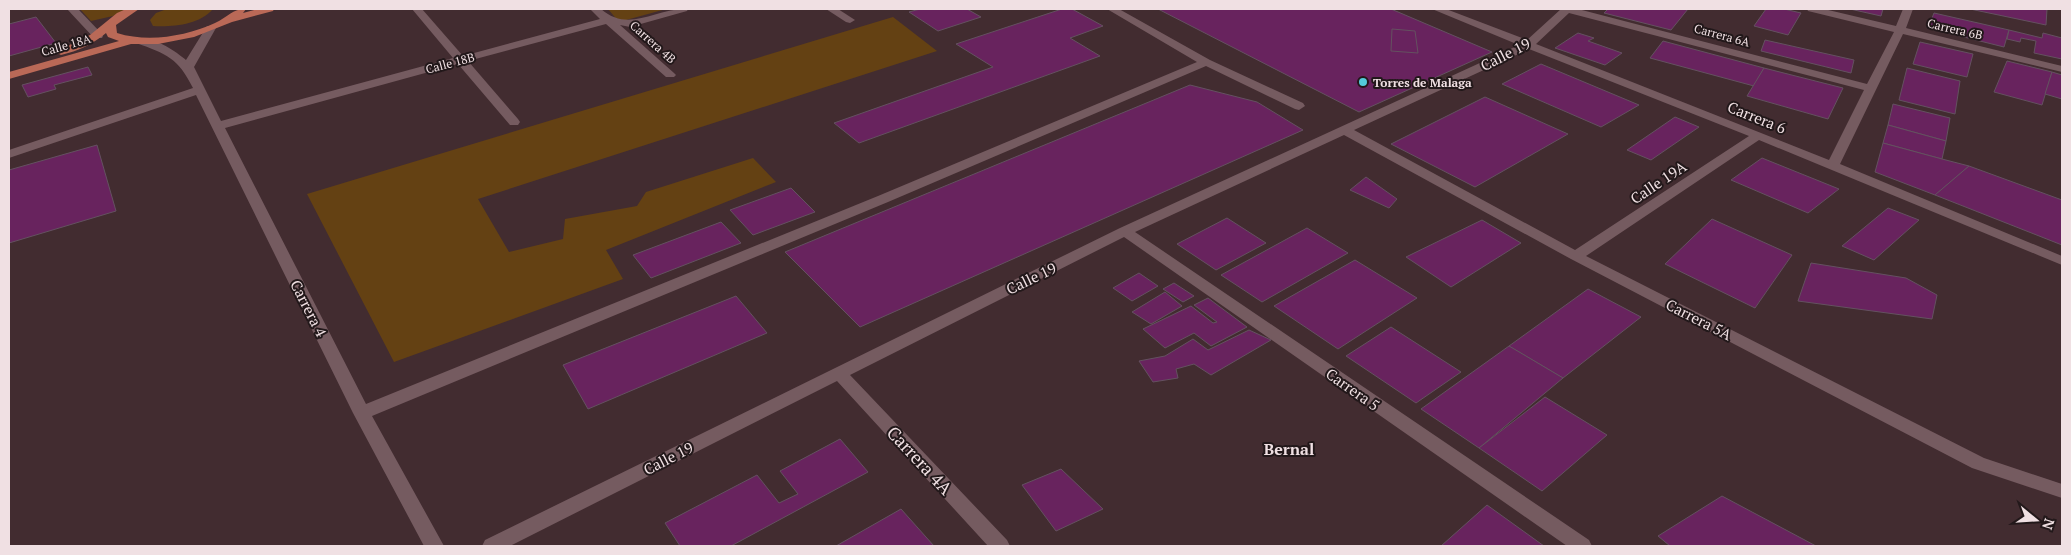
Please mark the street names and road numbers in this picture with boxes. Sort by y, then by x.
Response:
street label: Carrera 6B [1926,15,1984,43]
street label: Carrera 4B [627,18,679,66]
street label: Carrera 6A [1692,20,1752,50]
street label: Calle 18A [39,31,93,59]
street label: Calle 19 [1477,33,1533,75]
street label: Calle 18B [424,49,476,77]
street label: Carrera 6 [1725,96,1789,138]
street label: Calle 19A [1626,155,1691,208]
street label: Calle 19 [1003,257,1059,299]
street label: Carrera 4 [286,276,332,340]
street label: Carrera 5A [1663,294,1736,344]
street label: Carrera 5 [1322,363,1384,415]
street label: Carrera 4A [882,420,959,500]
street label: Calle 19 [640,437,696,479]

